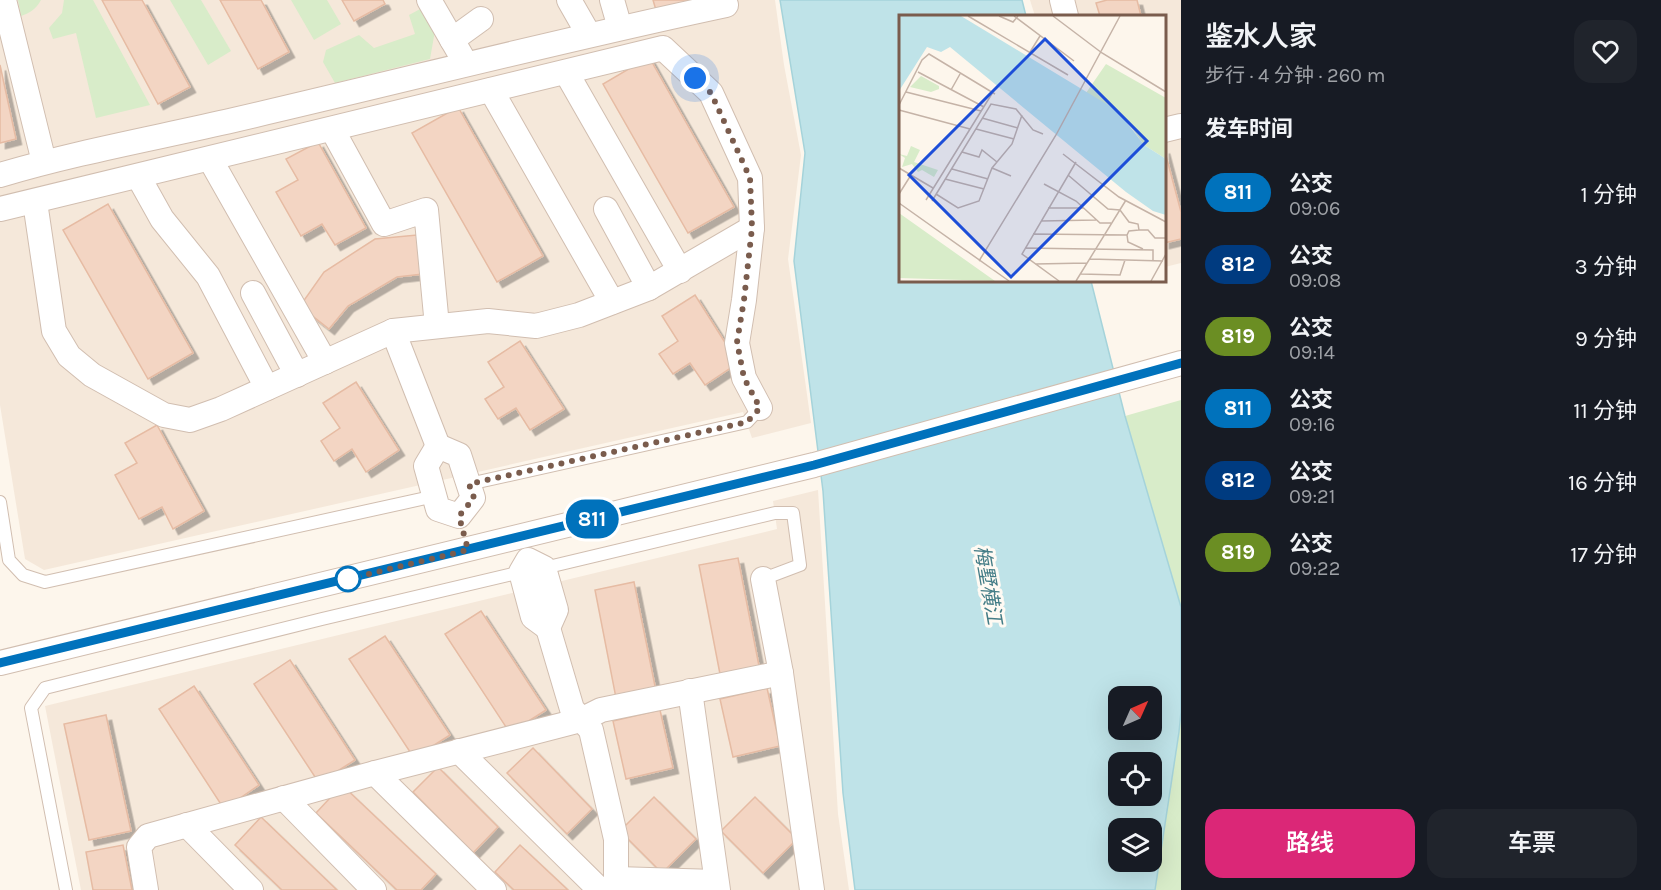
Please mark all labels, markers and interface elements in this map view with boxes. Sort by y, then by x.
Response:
inset map [899,15,1166,282]
text: 鉴水人家 [1205,20,1317,53]
button: heart [1574,20,1637,83]
your location [680,63,710,93]
text: 步行 · 4 分钟 · 260 m [1205,64,1385,87]
text: 发车时间 [1205,116,1293,142]
text: 公交 [1289,171,1333,197]
text: 811 [1224,180,1252,204]
text: 1 分钟 [1581,182,1637,208]
text: 09:06 [1289,197,1340,220]
text: 公交 [1289,243,1333,269]
text: 812 [1221,252,1255,276]
text: 3 分钟 [1575,254,1637,280]
text: 09:08 [1289,269,1341,292]
text: 公交 [1289,315,1333,341]
text: 819 [1221,324,1255,348]
text: 9 分钟 [1575,326,1637,352]
text: 09:14 [1289,341,1335,364]
text: 公交 [1289,387,1333,413]
text: 811 [1224,396,1252,420]
text: 11 分钟 [1573,398,1637,424]
text: 09:16 [1289,413,1335,436]
text: 公交 [1289,459,1333,485]
text: 812 [1221,468,1255,492]
text: 16 分钟 [1568,470,1637,496]
text: 09:21 [1289,485,1335,508]
line badge: 811 [558,500,626,538]
text: 811 [578,507,606,531]
text: 公交 [1289,531,1333,557]
text: 819 [1221,540,1255,564]
text: 17 分钟 [1570,542,1637,568]
water label: 梅墅横江 [970,544,1007,628]
text: 09:22 [1289,557,1340,580]
unlabelled marker [335,566,361,592]
north arrow [1108,686,1162,740]
map controls [1108,686,1162,872]
button: locate [1108,752,1162,806]
button: 路线 [1205,809,1415,878]
button: 车票 [1427,809,1637,878]
button: layers [1108,818,1162,872]

